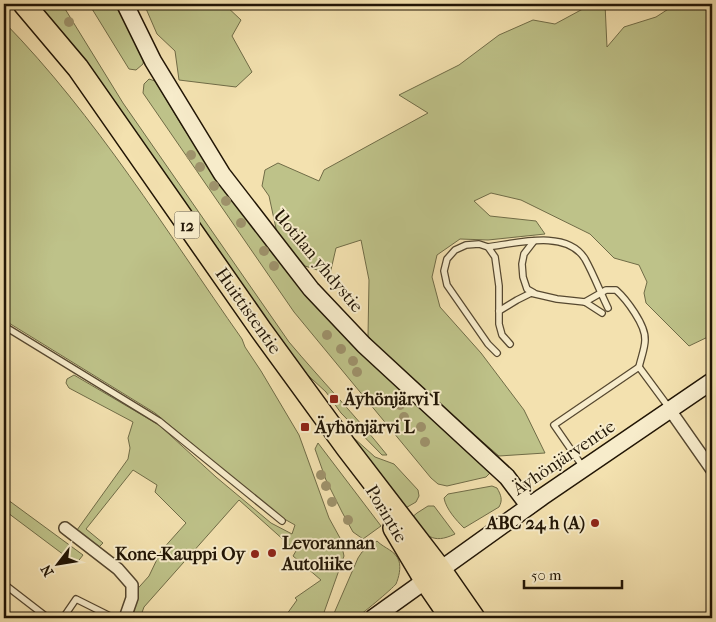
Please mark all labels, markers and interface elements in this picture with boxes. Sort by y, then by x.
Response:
street label: Uotilan yhdystie [269,205,367,317]
road number: 12 [174,212,200,238]
street label: Huittistentie [211,264,285,358]
place label: Äyhönjärvi I [343,387,440,410]
marker: Äyhönjärvi I [328,393,340,405]
place label: Äyhönjärvi L [314,415,416,438]
street label: Äyhönjärventie [507,415,619,500]
marker: Äyhönjärvi L [299,421,311,433]
street label: Porintie [361,481,411,547]
place label: ABC 24 h (A) [485,513,585,534]
marker: ABC 24 h (A) [589,517,601,529]
place label: Levorannan Autoliike [281,533,375,575]
north arrow [32,540,82,590]
place label: Kone-Kauppi Oy [115,544,246,565]
marker: Levorannan Autoliike [266,547,278,559]
marker: Kone-Kauppi Oy [249,548,261,560]
scale bar [524,557,621,589]
text: N [37,561,57,579]
text: 50 m [531,566,562,584]

